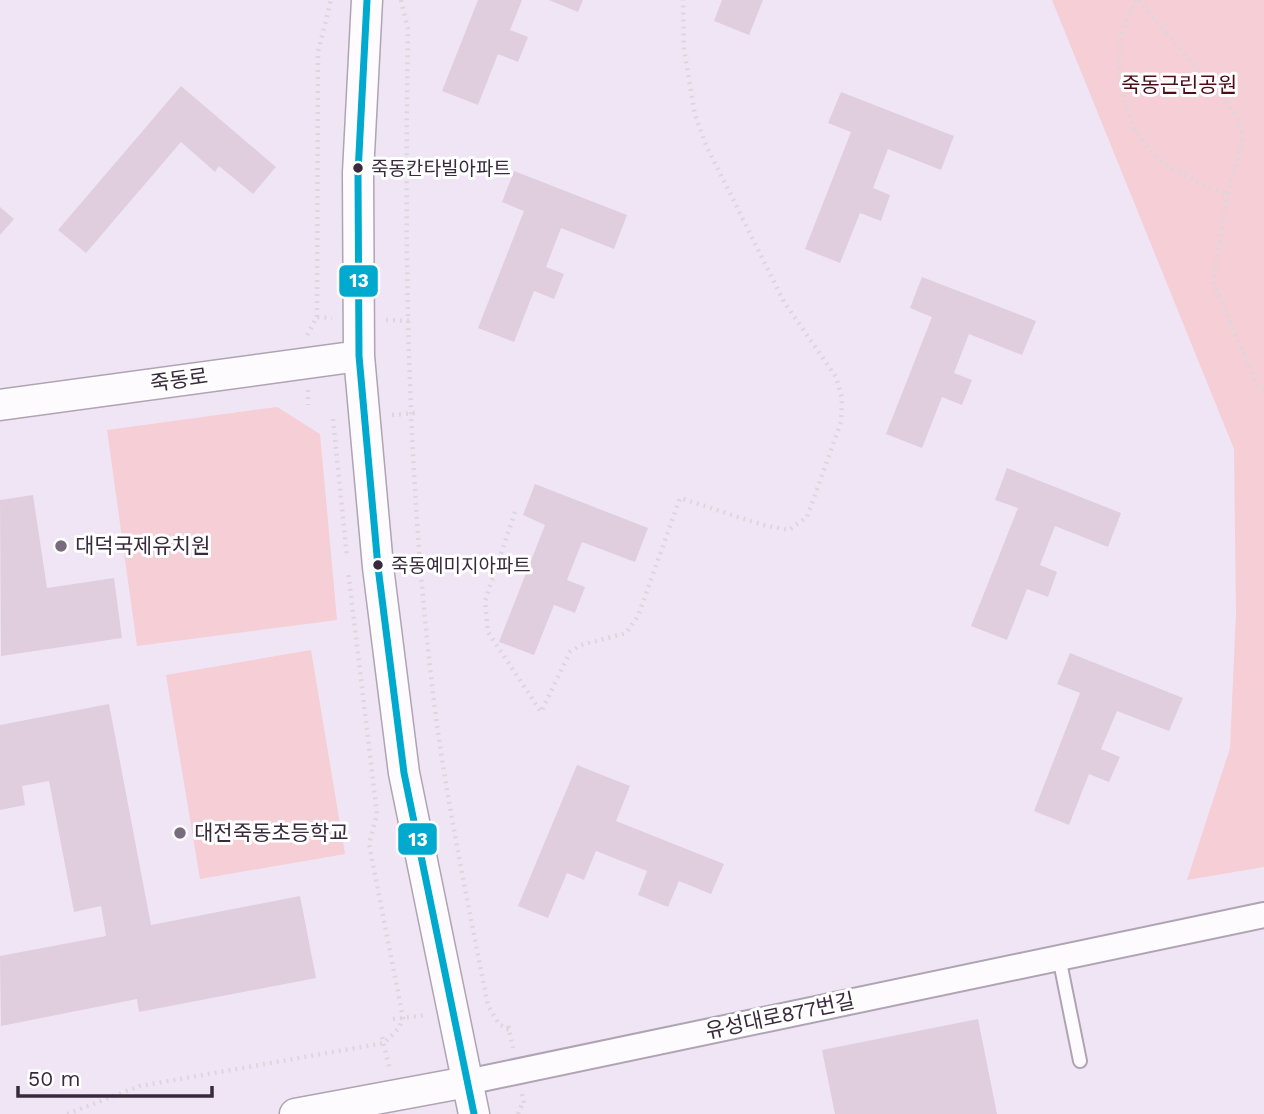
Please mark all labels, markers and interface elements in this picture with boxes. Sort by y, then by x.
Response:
park label: 죽동근린공원 [1121,72,1237,97]
place label: 죽동칸타빌아파트 [371,157,511,180]
marker: 죽동칸타빌아파트 [351,161,365,175]
line badge: 13 [338,264,379,298]
text: 13 [349,269,369,292]
street label: 죽동로 [148,363,209,396]
place label: 대덕국제유치원 [75,533,210,558]
marker: 대덕국제유치원 [53,538,69,554]
place label: 죽동예미지아파트 [391,554,531,577]
marker: 죽동예미지아파트 [371,558,385,572]
place label: 대전죽동초등학교 [194,820,349,845]
line badge: 13 [397,822,438,856]
marker: 대전죽동초등학교 [172,825,188,841]
text: 13 [408,828,428,851]
street label: 유성대로877번길 [703,988,857,1043]
scale bar [18,1054,212,1098]
text: 50 m [28,1066,80,1091]

